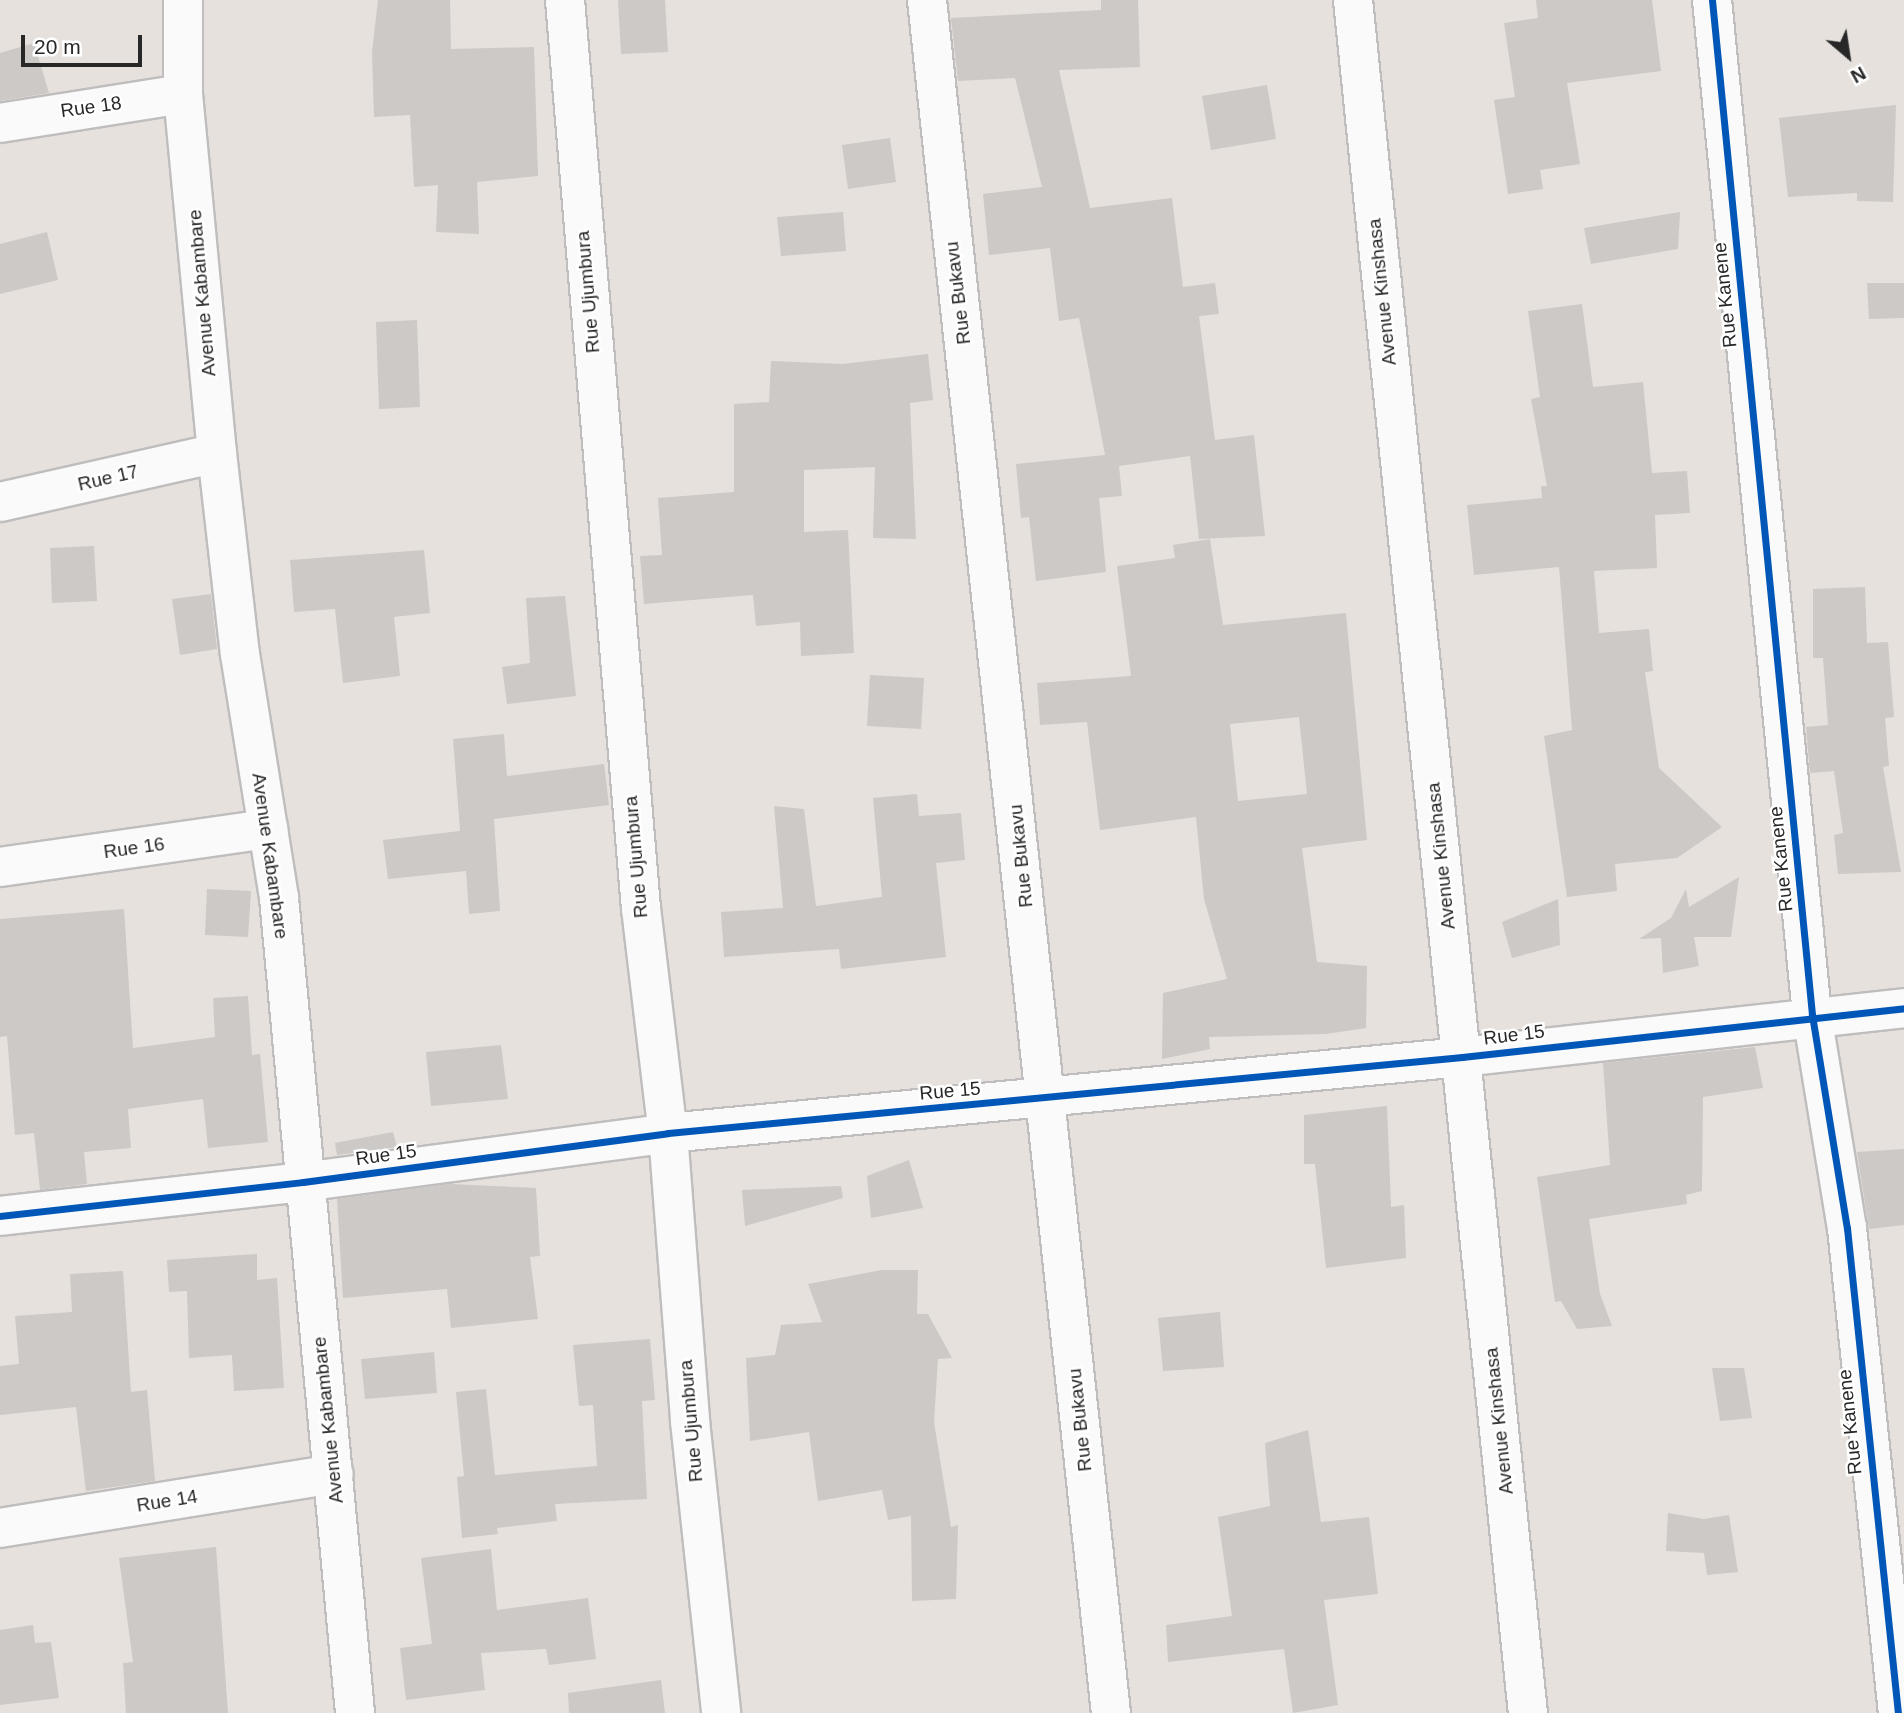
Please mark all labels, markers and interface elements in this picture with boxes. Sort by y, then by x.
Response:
scale bar [24,21,145,65]
north arrow [1813,21,1883,91]
text: 20 m [34,35,81,58]
text: N [1847,62,1870,87]
street label: Rue 18 [59,91,123,123]
street label: Avenue Kabambare [183,209,221,377]
street label: Avenue Kinshasa [1363,217,1401,367]
street label: Rue Ujumbura [571,230,605,354]
street label: Rue Bukavu [940,240,976,346]
street label: Rue Kanene [1708,241,1742,349]
street label: Rue 17 [76,460,140,496]
street label: Avenue Kabambare [247,771,293,941]
street label: Avenue Kinshasa [1422,781,1460,931]
street label: Rue Ujumbura [619,795,653,919]
street label: Rue Bukavu [1004,803,1038,909]
street label: Rue Kanene [1764,805,1798,913]
street label: Rue 16 [102,832,166,864]
street label: Rue 15 [1482,1020,1546,1050]
street label: Rue 15 [918,1077,982,1105]
street label: Rue 15 [354,1139,418,1171]
street label: Avenue Kabambare [308,1335,348,1505]
street label: Avenue Kinshasa [1480,1346,1518,1496]
street label: Rue Ujumbura [674,1359,708,1483]
street label: Rue Bukavu [1063,1367,1097,1473]
street label: Rue Kanene [1833,1368,1867,1476]
street label: Rue 14 [135,1485,199,1517]

